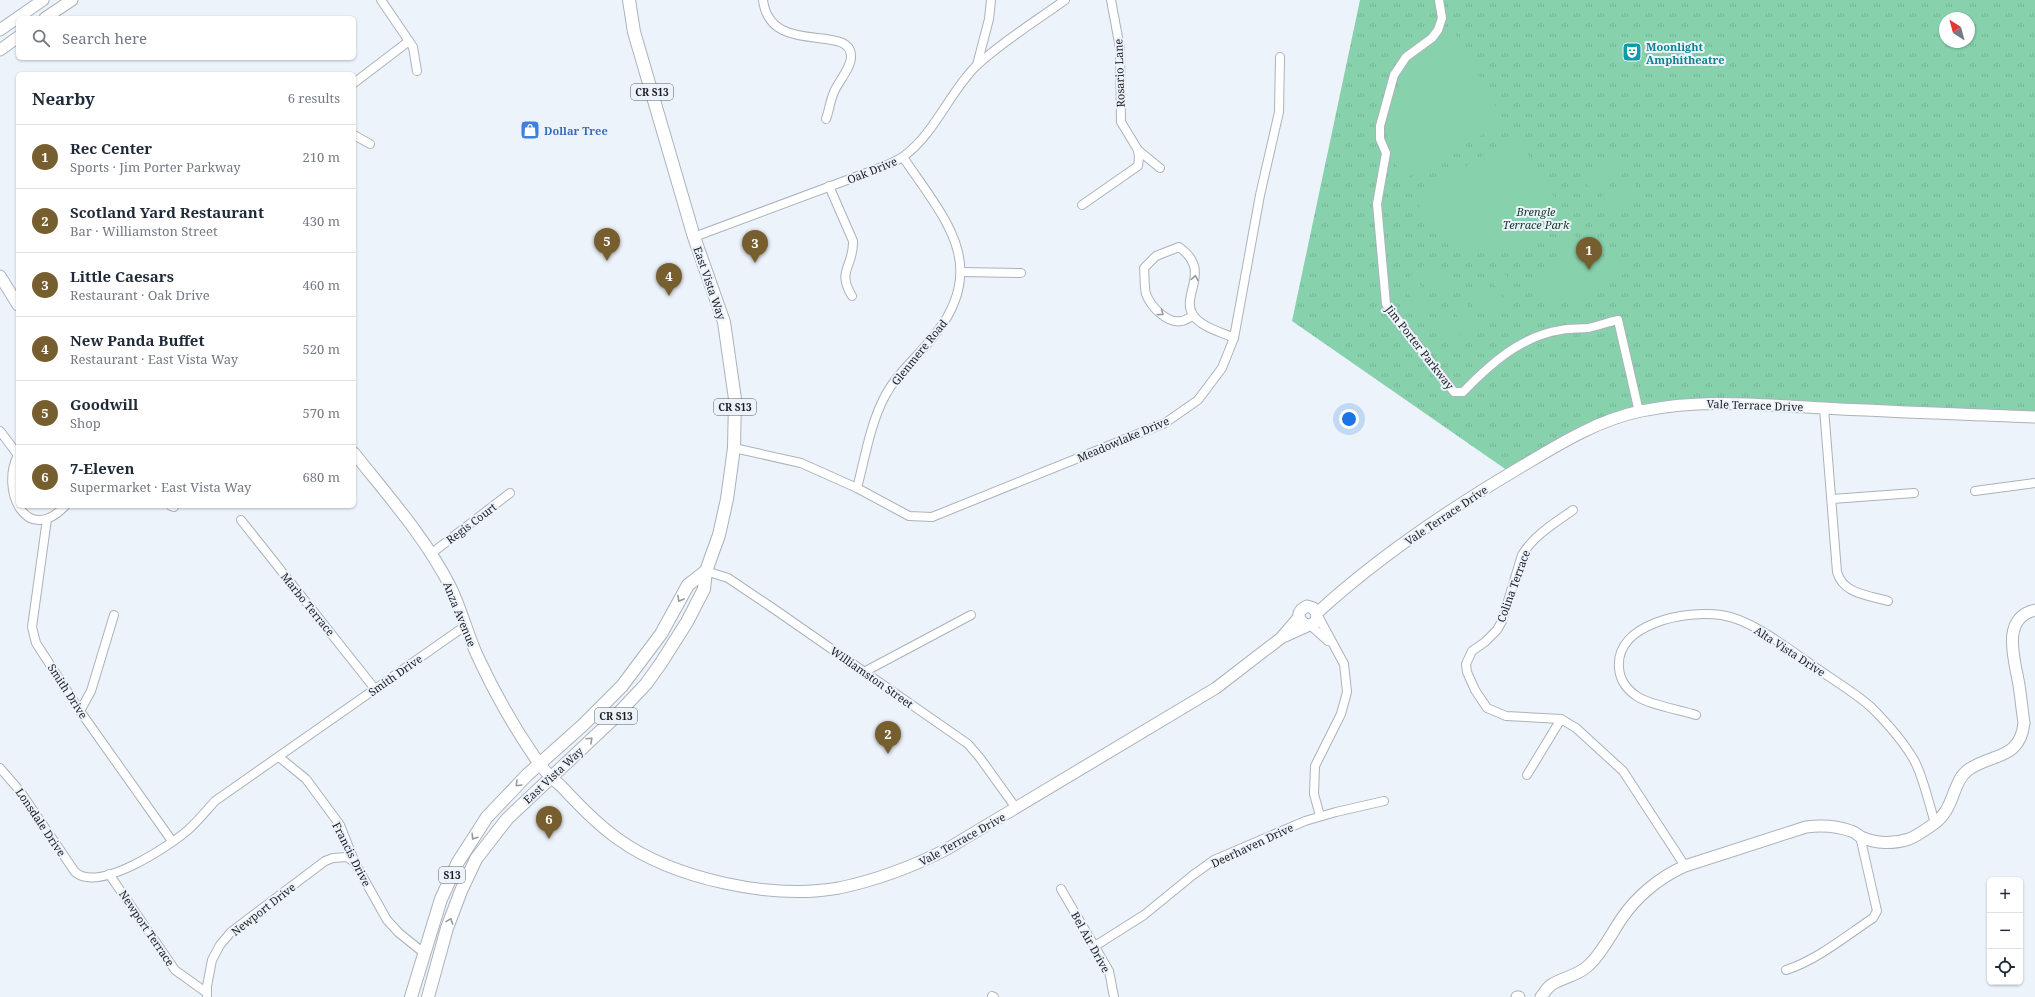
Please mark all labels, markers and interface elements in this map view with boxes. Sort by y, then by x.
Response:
north arrow [1939,12,1975,48]
search box [16,16,356,60]
icon: search [30,27,52,49]
text: Search here [62,28,147,48]
street label: Rosario Lane [1110,38,1128,108]
place label: Moonlight Amphitheatre [1646,39,1725,67]
theatre icon: Moonlight Amphitheatre [1621,41,1643,63]
road number: CR S13 [631,84,673,100]
text: Nearby [32,87,95,110]
text: 6 results [288,89,340,107]
shop icon: Dollar Tree [519,119,541,141]
place label: Dollar Tree [544,123,608,138]
text: Rec Center [70,138,152,158]
text: 1 [41,148,49,166]
text: 210 m [303,148,340,166]
street label: Oak Drive [845,153,899,187]
text: Sports · Jim Porter Parkway [70,158,241,176]
text: Scotland Yard Restaurant [70,202,264,222]
park label: Brengle Terrace Park [1503,204,1570,232]
text: 2 [41,212,49,230]
text: 430 m [303,212,340,230]
text: Bar · Williamston Street [70,222,218,240]
pin: 5 [594,228,620,261]
pin: 3 [742,230,768,263]
pin: 1 [1576,237,1602,270]
street label: East Vista Way [690,244,730,322]
pin: 4 [656,263,682,296]
text: Little Caesars [70,266,174,286]
one-way arrow [1190,275,1199,281]
text: 3 [41,276,49,294]
text: 460 m [303,276,340,294]
text: Restaurant · Oak Drive [70,286,210,304]
street label: Jim Porter Parkway [1382,301,1458,393]
one-way arrow [1157,308,1164,316]
street label: Glenmere Road [888,316,950,388]
text: New Panda Buffet [70,330,205,350]
text: 4 [41,340,49,358]
text: 520 m [303,340,340,358]
text: Restaurant · East Vista Way [70,350,238,368]
text: Goodwill [70,394,138,414]
street label: Vale Terrace Drive [1706,396,1804,414]
road number: CR S13 [714,399,756,415]
text: 5 [41,404,49,422]
text: 570 m [303,404,340,422]
your location [1339,409,1359,429]
street label: Meadowlake Drive [1075,413,1171,465]
text: Shop [70,414,101,432]
text: 7-Eleven [70,458,134,478]
text: 6 [41,468,49,486]
text: 680 m [303,468,340,486]
text: Supermarket · East Vista Way [70,478,251,496]
street label: Vale Terrace Drive [1402,482,1490,548]
street label: Regis Court [443,499,499,547]
street label: Colina Terrace [1493,548,1533,624]
street label: Marbo Terrace [278,569,338,639]
street label: Anza Avenue [440,579,480,649]
one-way arrow [678,594,685,602]
street label: Alta Vista Drive [1752,622,1829,680]
street label: Williamston Street [828,643,916,711]
street label: Smith Drive [365,651,425,699]
street label: Smith Drive [45,661,91,721]
road number: CR S13 [595,708,637,724]
pin: 2 [875,721,901,754]
one-way arrow [585,737,593,745]
street label: East Vista Way [520,743,587,807]
one-way arrow [515,779,522,787]
street label: Lonsdale Drive [13,785,69,859]
pin: 6 [536,806,562,839]
street label: Vale Terrace Drive [916,809,1008,869]
street label: Francis Drive [329,819,375,889]
street label: Deerhaven Drive [1208,819,1296,871]
one-way arrow [471,832,478,839]
road number: S13 [439,867,465,883]
map controls [1987,877,2023,985]
button: + [1987,877,2023,913]
street label: Newport Drive [228,879,298,939]
street label: Newport Terrace [116,887,178,969]
street label: Bel Air Drive [1068,909,1114,975]
button: − [1987,913,2023,949]
one-way arrow [445,917,454,924]
button: locate [1987,949,2023,985]

